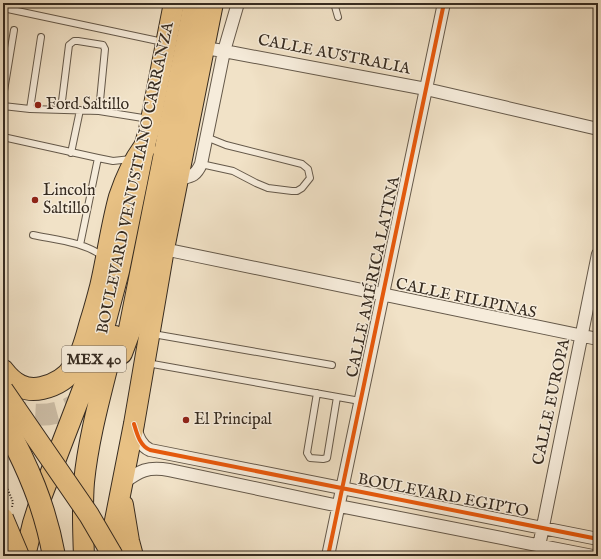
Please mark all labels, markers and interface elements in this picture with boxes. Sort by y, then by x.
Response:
street label: BOULEVARD VENUSTIANO CARRANZA [93,19,179,336]
street label: CALLE AUSTRALIA [256,30,413,80]
place label: Ford Saltillo [46,95,129,115]
marker: Ford Saltillo [33,100,43,110]
street label: CALLE AMÉRICA LATINA [341,173,405,380]
place label: Lincoln Saltillo [43,181,96,219]
marker: Lincoln Saltillo [30,195,40,205]
street label: CALLE FILIPINAS [394,274,538,324]
street label: CALLE EUROPA [529,336,575,467]
road number: MEX 40 [62,346,126,372]
place label: El Principal [194,410,273,430]
marker: El Principal [181,415,191,425]
street label: BOULEVARD EGIPTO [356,470,530,522]

